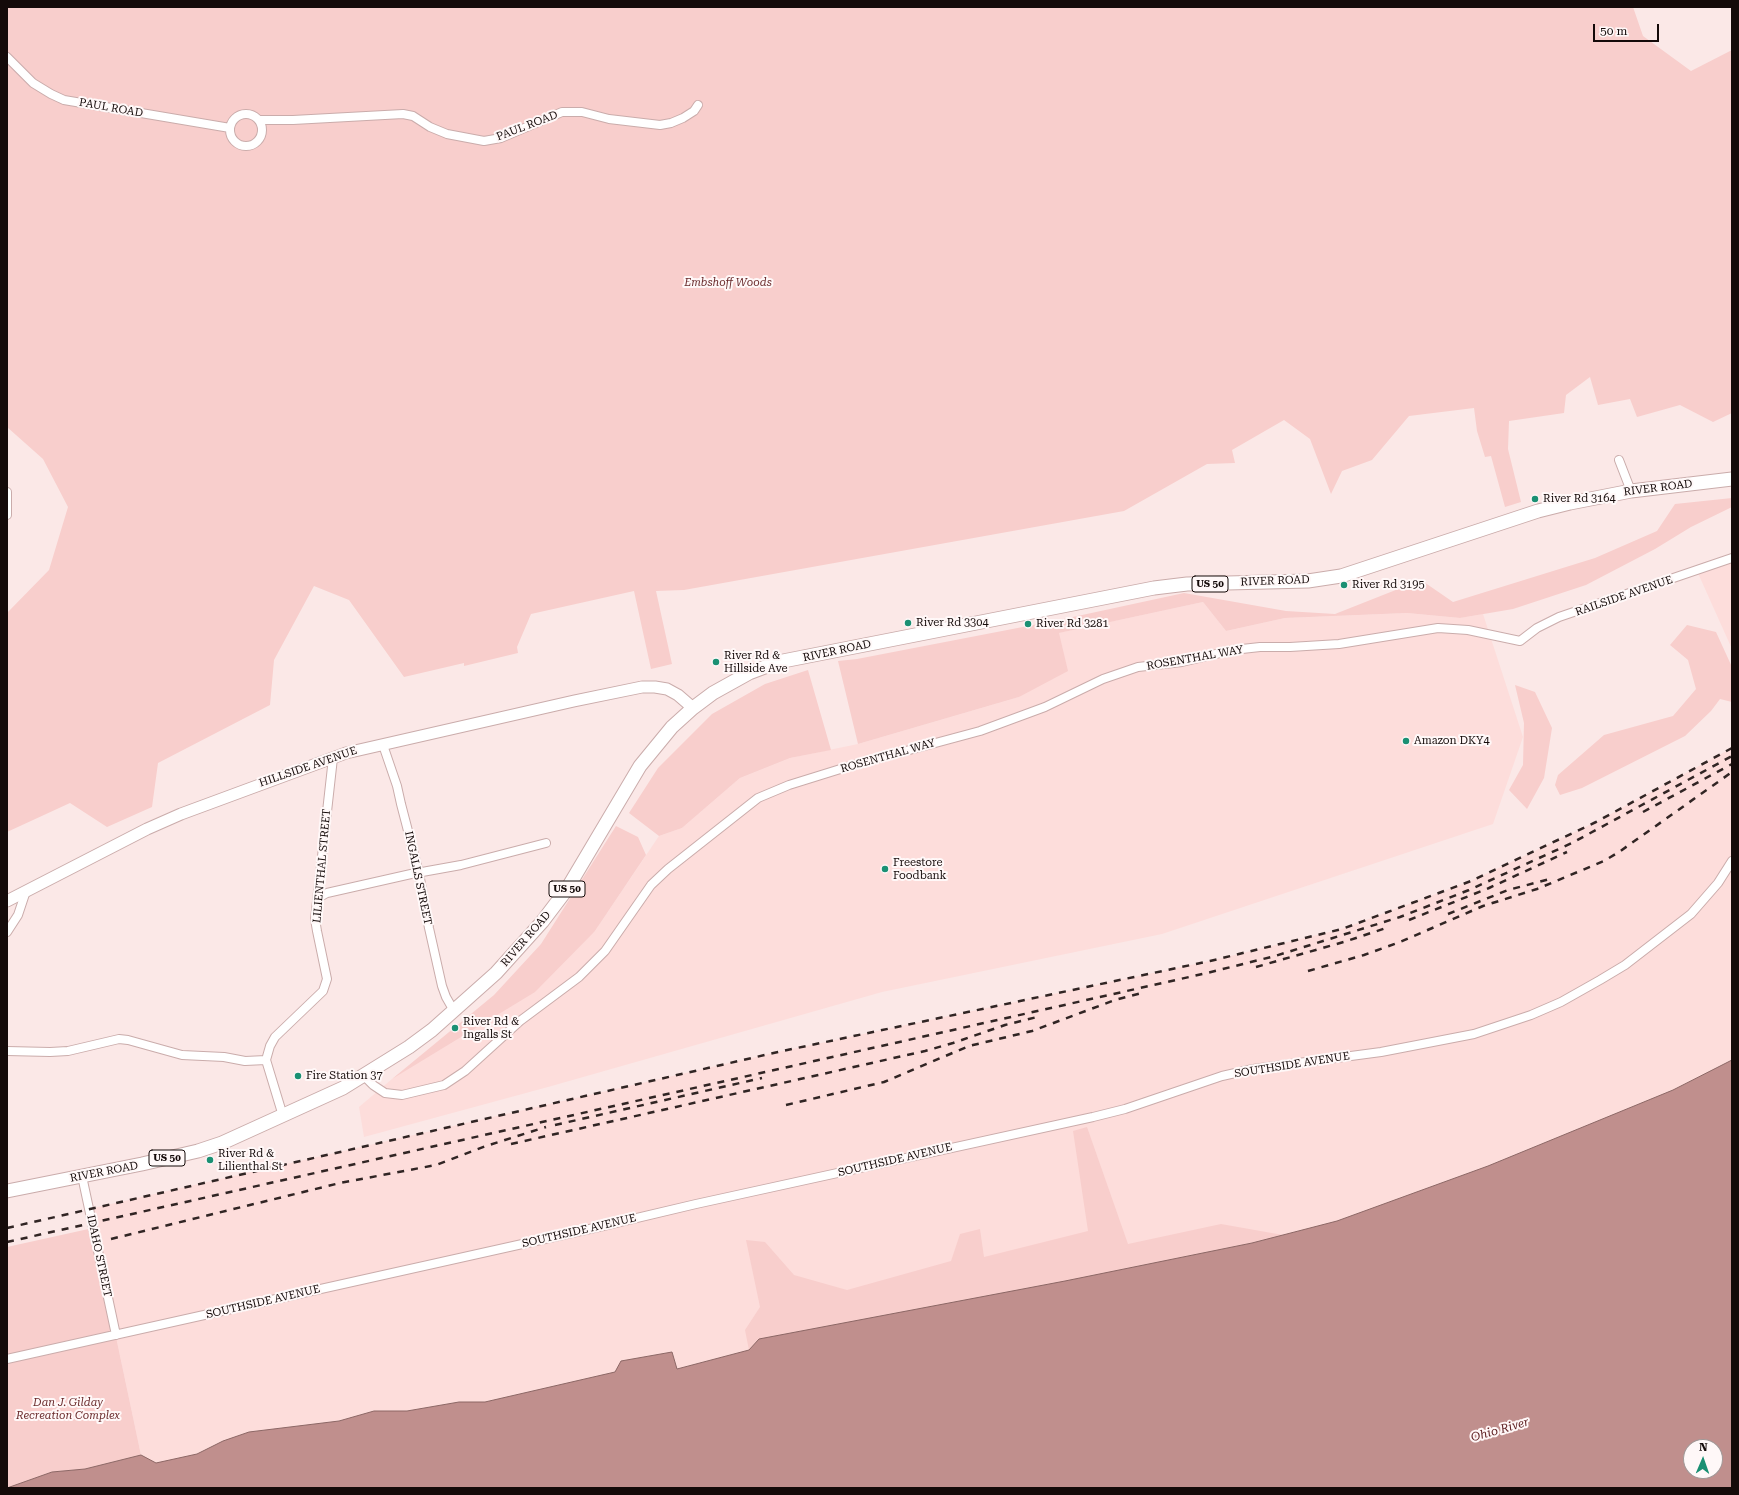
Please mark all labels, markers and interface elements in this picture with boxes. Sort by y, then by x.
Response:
scale bar [1595,16,1661,42]
text: 50 m [1600,24,1627,38]
street label: PAUL ROAD [78,96,144,120]
street label: PAUL ROAD [494,108,560,144]
park label: Embshoff Woods [684,276,772,290]
street label: RIVER ROAD [1623,477,1693,499]
place label: River Rd 3164 [1543,492,1616,506]
marker: River Rd 3164 [1530,494,1540,504]
street label: RIVER ROAD [1240,573,1310,589]
street label: RAILSIDE AVENUE [1574,573,1674,619]
road number: US 50 [1192,576,1228,592]
place label: River Rd 3195 [1352,578,1425,592]
marker: River Rd 3195 [1339,580,1349,590]
place label: River Rd 3304 [916,616,989,630]
place label: River Rd 3281 [1036,617,1109,631]
marker: River Rd 3304 [903,618,913,628]
marker: River Rd 3281 [1023,619,1033,629]
street label: RIVER ROAD [802,637,872,665]
street label: ROSENTHAL WAY [1146,643,1244,673]
place label: River Rd & Hillside Ave [724,649,788,675]
marker: River Rd & Hillside Ave [711,657,721,667]
place label: Amazon DKY4 [1414,734,1490,748]
street label: ROSENTHAL WAY [839,736,937,776]
marker: Amazon DKY4 [1401,736,1411,746]
street label: HILLSIDE AVENUE [257,744,359,790]
street label: LILIENTHAL STREET [310,808,334,924]
street label: INGALLS STREET [402,830,434,926]
place label: Freestore Foodbank [893,856,947,882]
marker: Freestore Foodbank [880,864,890,874]
road number: US 50 [549,881,585,897]
street label: RIVER ROAD [498,909,554,969]
place label: River Rd & Ingalls St [463,1015,519,1041]
marker: River Rd & Ingalls St [450,1023,460,1033]
street label: SOUTHSIDE AVENUE [1233,1049,1351,1081]
place label: Fire Station 37 [306,1069,383,1083]
marker: Fire Station 37 [293,1071,303,1081]
street label: SOUTHSIDE AVENUE [837,1140,953,1180]
place label: River Rd & Lilienthal St [218,1147,283,1173]
road number: US 50 [149,1150,185,1166]
marker: River Rd & Lilienthal St [205,1155,215,1165]
street label: RIVER ROAD [69,1159,139,1185]
street label: SOUTHSIDE AVENUE [521,1211,637,1251]
street label: IDAHO STREET [84,1214,114,1298]
street label: SOUTHSIDE AVENUE [205,1282,321,1322]
park label: Dan J. Gilday Recreation Complex [16,1396,120,1422]
water label: Ohio River [1469,1415,1531,1445]
north arrow [1683,1439,1723,1479]
text: N [1699,1441,1708,1454]

